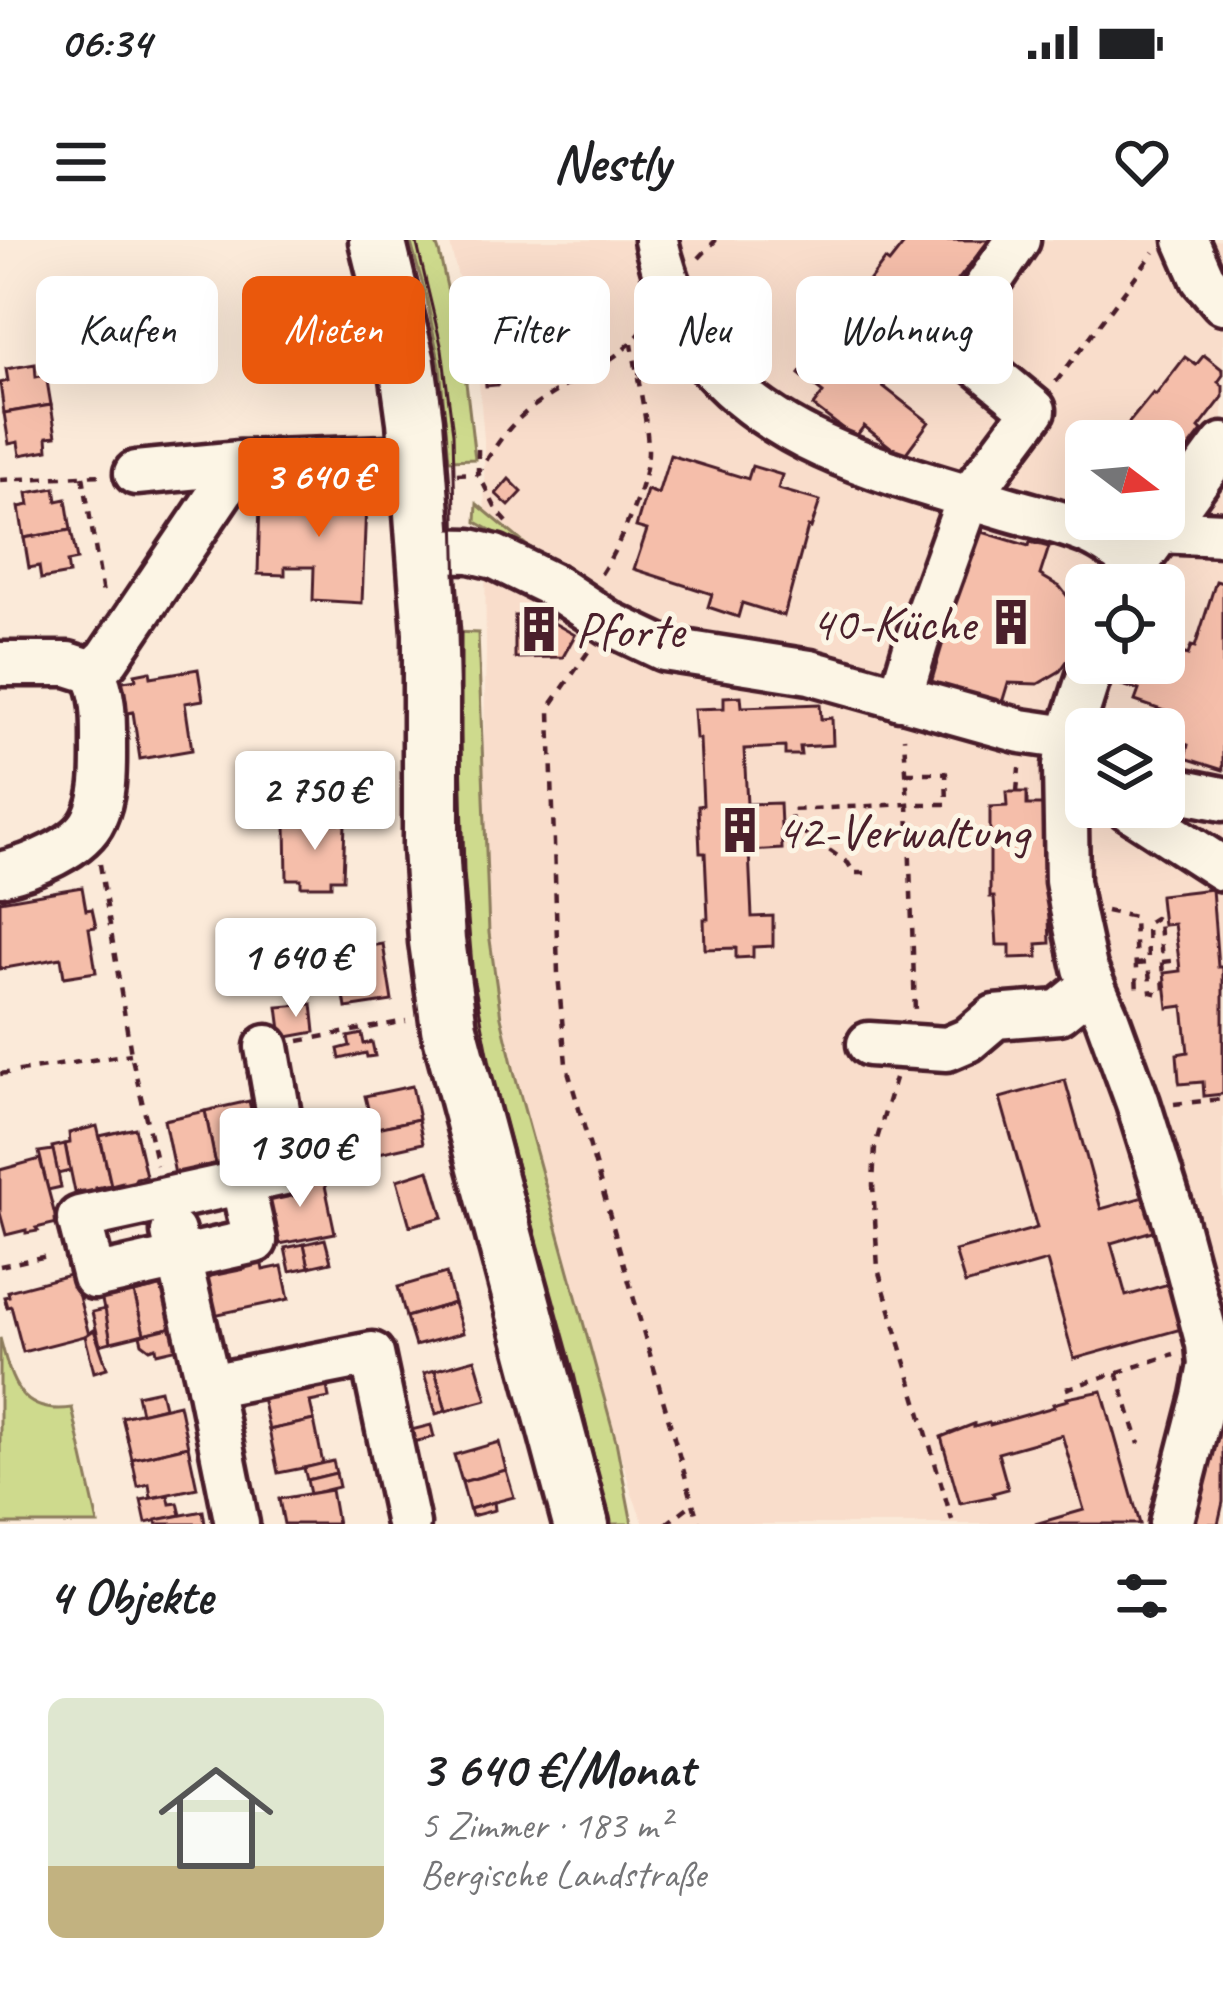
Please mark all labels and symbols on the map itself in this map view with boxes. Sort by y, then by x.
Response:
north arrow [1065,420,1185,540]
pin: 3 640 € [208,438,430,540]
place label: 40-Küche [810,591,978,655]
building icon: 40-Küche [986,597,1036,647]
place label: Pforte [575,598,687,662]
building icon: Pforte [514,604,564,654]
pin: 2 750 € [204,751,426,853]
place label: 42-Verwaltung [776,799,1032,863]
building icon: 42-Verwaltung [715,805,765,855]
pin: 1 640 € [185,918,407,1020]
pin: 1 300 € [189,1108,411,1210]

